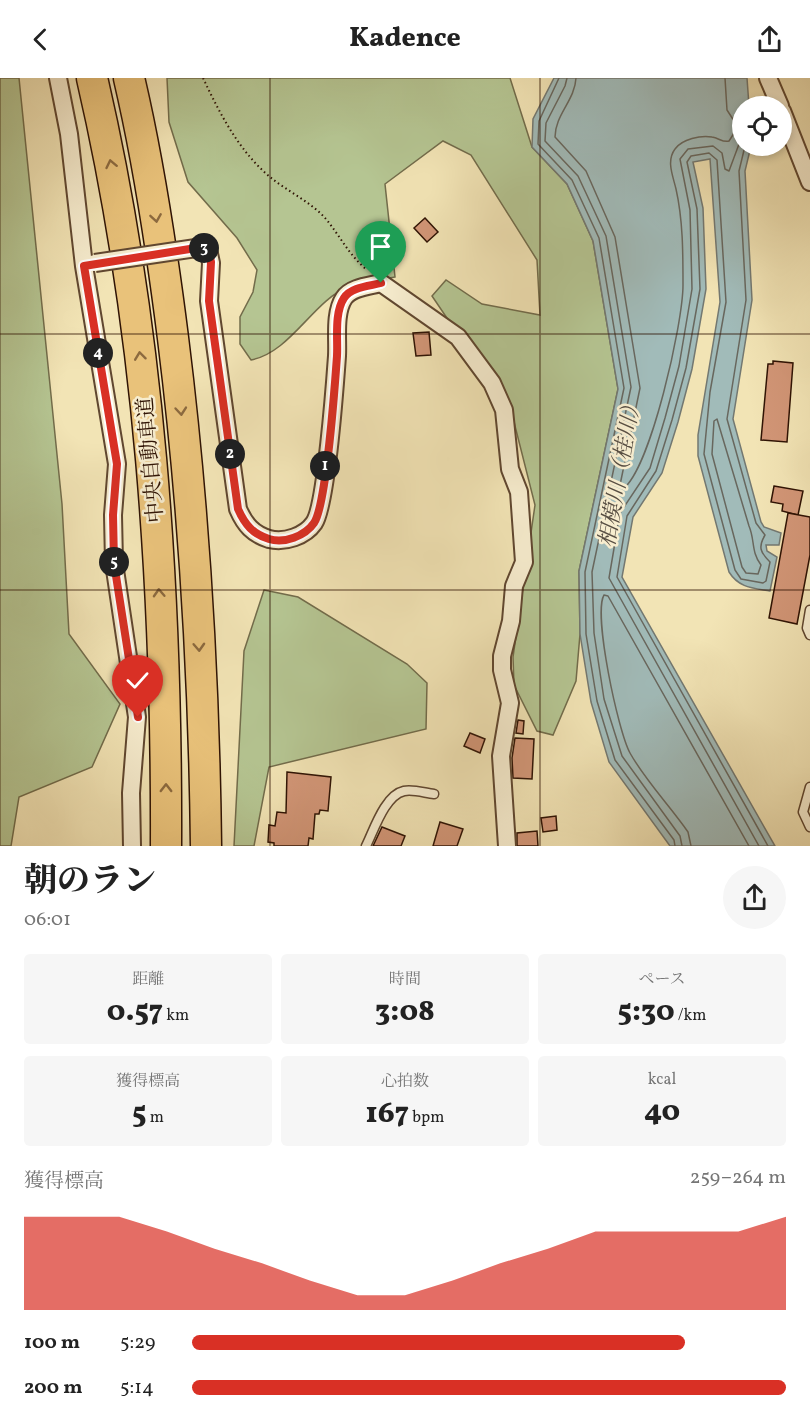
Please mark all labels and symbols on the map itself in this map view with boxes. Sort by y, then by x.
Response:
one-way arrow [105,159,118,169]
one-way arrow [149,213,161,223]
pin [355,221,406,283]
pin: 3 [189,233,219,263]
pin: 4 [83,338,113,368]
one-way arrow [134,352,147,361]
water label: 相模川（桂川） [593,393,650,550]
street label: 中央自動車道 [132,396,171,524]
one-way arrow [174,407,187,416]
pin: 2 [215,439,245,469]
pin: 1 [310,451,340,481]
pin: 5 [99,547,129,577]
one-way arrow [153,588,166,597]
one-way arrow [193,643,206,652]
pin [112,655,163,717]
one-way arrow [160,783,172,792]

